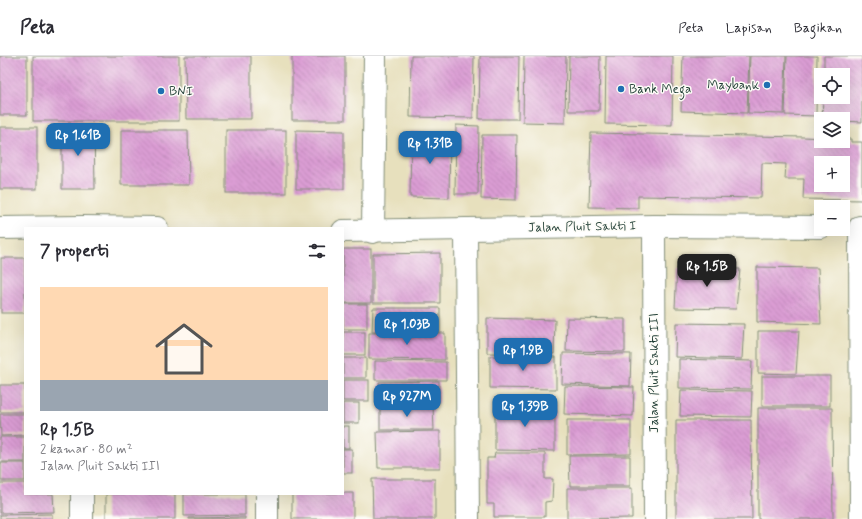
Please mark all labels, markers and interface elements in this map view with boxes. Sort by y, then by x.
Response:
text: Peta [20,15,55,40]
text: Peta [678,19,704,37]
text: Lapisan [726,19,772,37]
text: Bagikan [794,19,842,37]
map controls [814,68,850,236]
button: locate [814,68,850,104]
place label: Maybank [707,77,760,94]
marker: Maybank [762,80,772,90]
place label: Bank Mega [629,81,691,100]
place label: BNI [169,83,193,100]
marker: Bank Mega [616,84,626,94]
marker: BNI [156,86,166,96]
button: layers [814,112,850,148]
pin: Rp 1.61B [37,123,119,157]
text: Rp 1.61B [55,127,101,144]
pin: Rp 1.31B [389,131,471,165]
text: Rp 1.31B [408,135,453,152]
button: + [814,156,850,192]
button: − [814,200,850,236]
street label: Jalan Pluit Sakti I [528,218,636,236]
text: 7 properti [40,240,109,262]
icon: filters [306,240,328,262]
pin: Rp 1.5B [670,254,744,288]
text: Rp 1.5B [686,258,728,275]
pin: Rp 1.03B [366,312,448,346]
icon: home [148,313,220,385]
street label: Jalan Pluit Sakti III [646,313,663,433]
text: Rp 1.03B [384,316,430,333]
pin: Rp 1.9B [486,338,560,372]
text: Rp 1.9B [503,342,543,359]
pin: Rp 927M [370,384,444,418]
text: Rp 927M [383,388,431,405]
pin: Rp 1.39B [484,394,566,428]
text: Rp 1.39B [501,398,549,415]
text: Rp 1.5B [40,419,94,441]
text: 2 kamar · 80 m² [40,441,132,458]
text: Jalan Pluit Sakti III [40,458,160,475]

